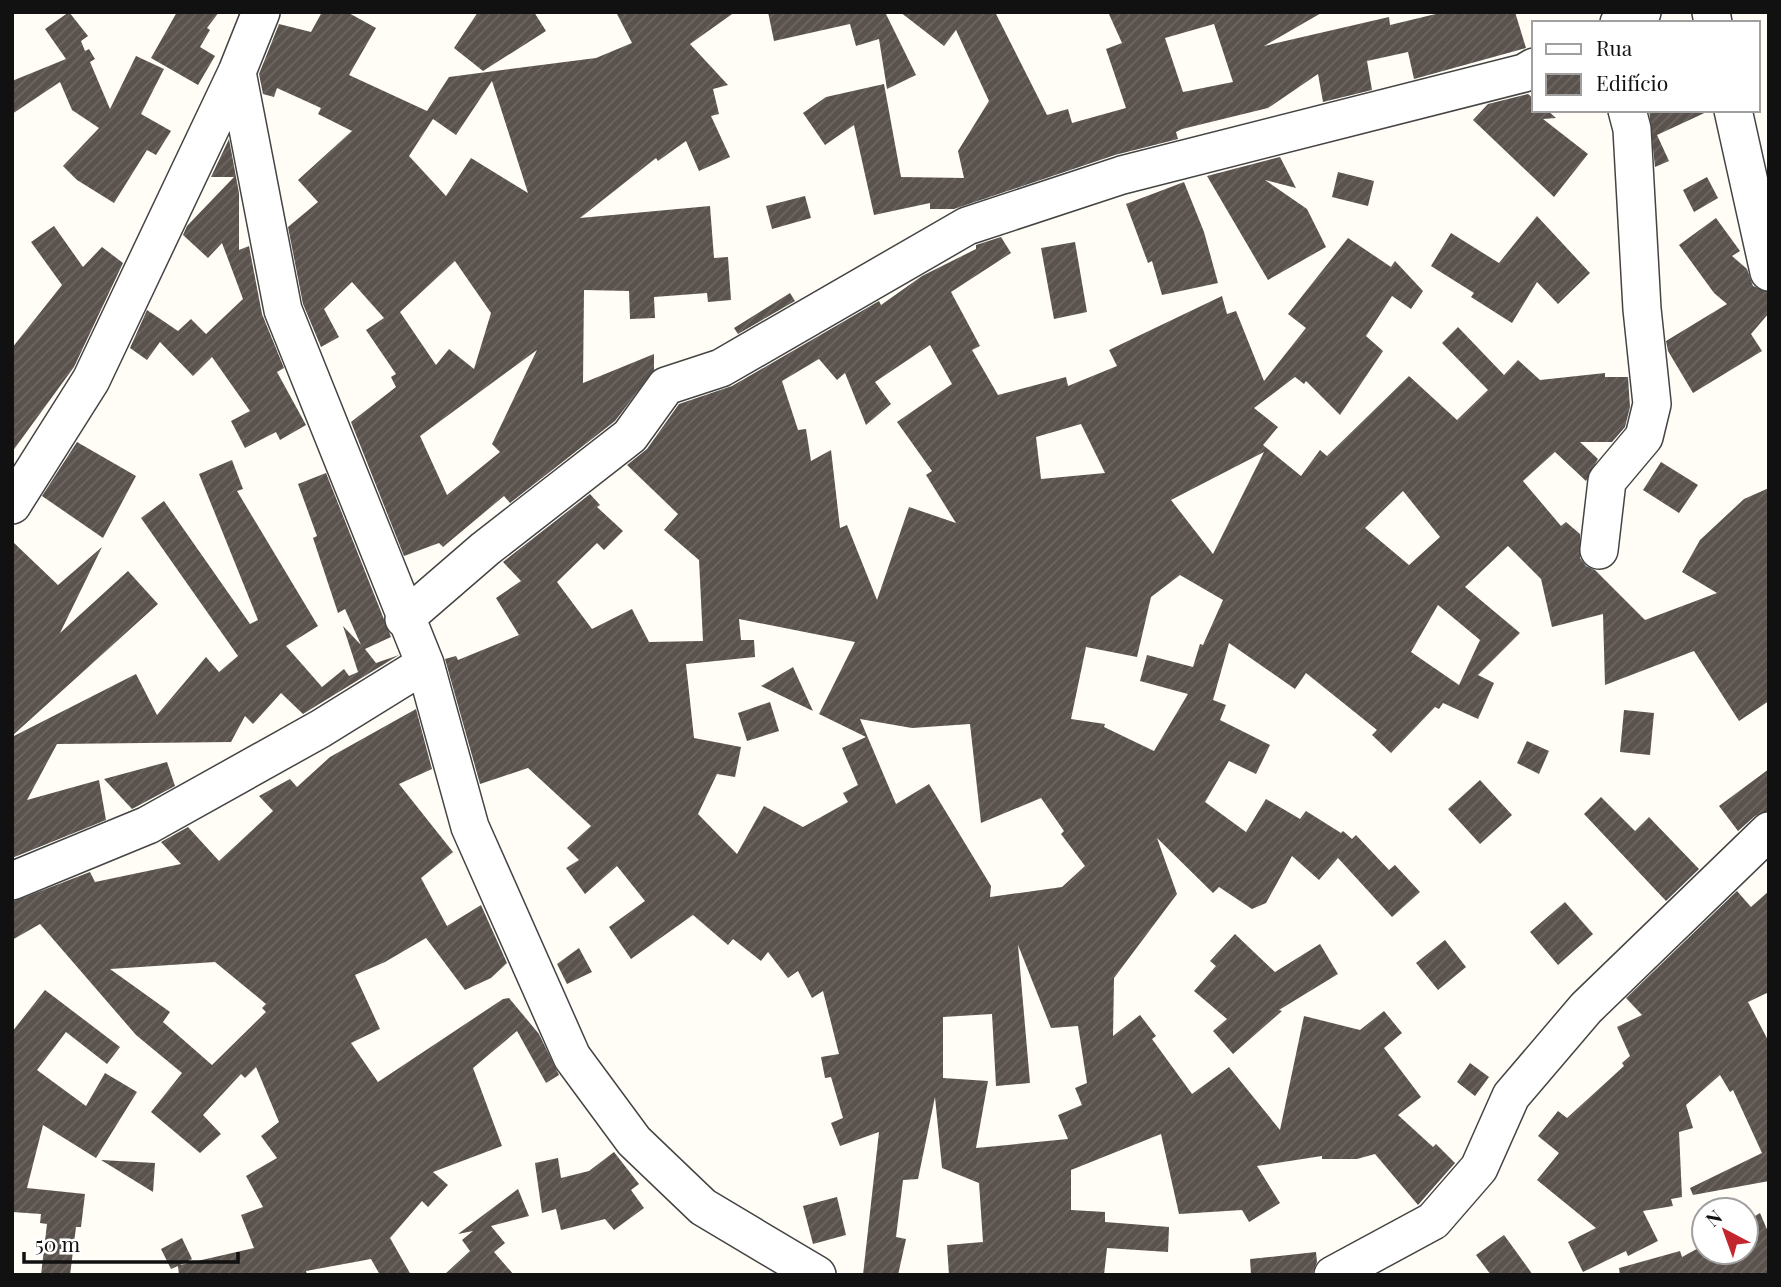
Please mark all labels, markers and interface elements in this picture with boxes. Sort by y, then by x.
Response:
legend [1532,21,1760,112]
text: Rua [1596,33,1633,61]
text: Edifício [1596,68,1668,96]
north arrow [1690,1196,1760,1266]
text: N [1699,1203,1727,1232]
scale bar [24,1220,238,1264]
text: 50 m [35,1229,81,1257]

